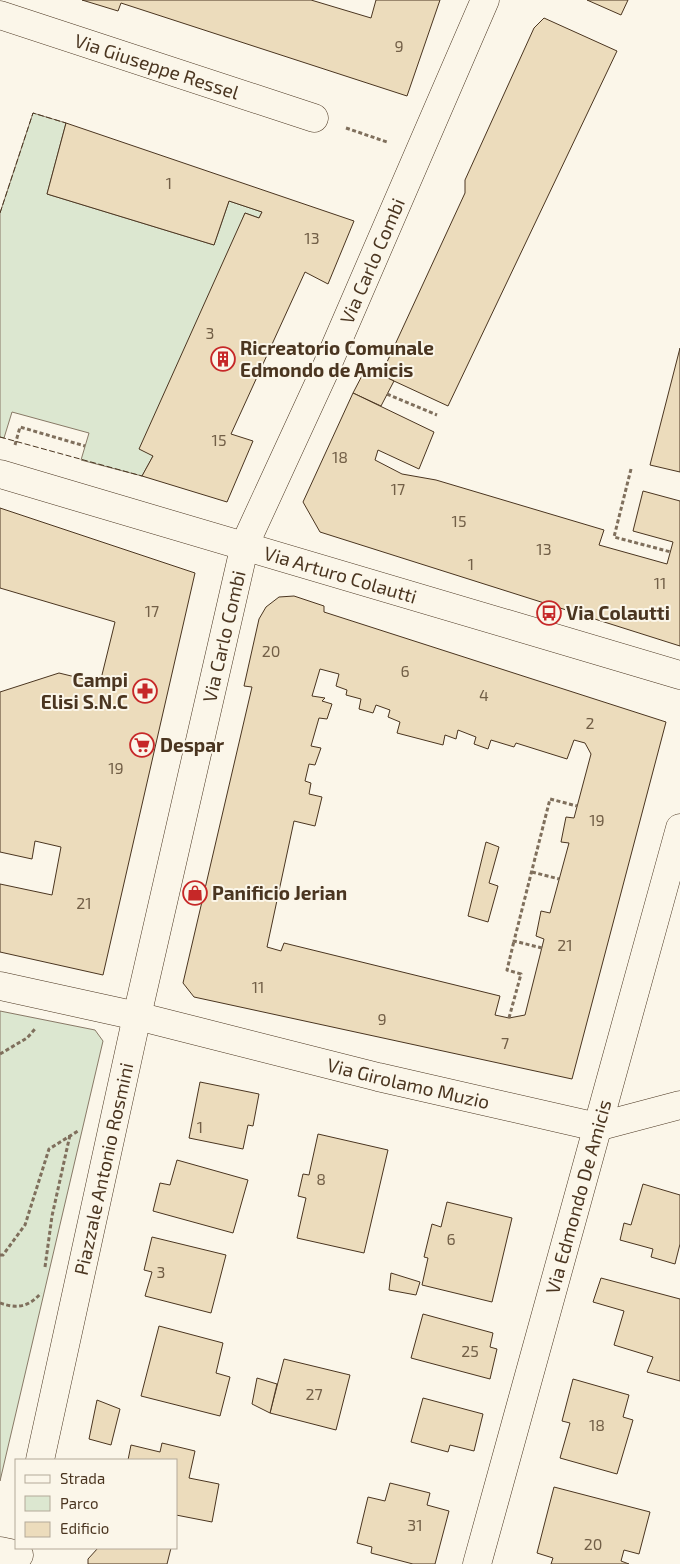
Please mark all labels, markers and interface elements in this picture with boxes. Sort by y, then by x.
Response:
street label: Via Giuseppe Ressel [72,28,243,104]
house number: 9 [394,36,404,55]
house number: 1 [166,173,172,192]
street label: Via Carlo Combi [335,195,409,327]
house number: 13 [304,228,320,247]
house number: 3 [206,323,214,342]
place label: Ricreatorio Comunale Edmondo de Amicis [240,336,434,381]
building icon: Ricreatorio Comunale Edmondo de Amicis [210,346,236,372]
house number: 15 [212,430,226,449]
house number: 18 [332,447,348,466]
house number: 17 [391,479,405,498]
house number: 15 [452,511,466,530]
house number: 13 [536,539,552,558]
street label: Via Arturo Colautti [261,541,420,608]
house number: 1 [468,554,474,573]
street label: Via Carlo Combi [197,568,250,704]
house number: 11 [654,573,666,592]
bus stop icon: Via Colautti [536,600,562,626]
house number: 17 [145,601,159,620]
place label: Via Colautti [566,601,670,624]
house number: 20 [262,641,280,660]
house number: 6 [400,661,410,680]
place label: Campi Elisi S.N.C [41,668,128,713]
pharmacy icon: Campi Elisi S.N.C [132,678,158,704]
house number: 4 [479,685,489,704]
house number: 2 [586,713,595,732]
supermarket icon: Despar [129,732,155,758]
place label: Despar [160,733,224,756]
house number: 19 [108,758,124,777]
house number: 19 [589,810,605,829]
shop icon: Panificio Jerian [182,880,208,906]
place label: Panificio Jerian [212,881,347,904]
house number: 21 [76,893,92,912]
house number: 21 [557,935,573,954]
house number: 11 [252,977,264,996]
house number: 9 [377,1009,387,1028]
house number: 7 [501,1033,509,1052]
street label: Via Girolamo Muzio [325,1053,492,1113]
street label: Piazzale Antonio Rosmini [69,1060,137,1277]
street label: Via Edmondo De Amicis [540,1097,616,1296]
house number: 1 [197,1117,203,1136]
house number: 8 [316,1169,326,1188]
house number: 6 [446,1229,456,1248]
house number: 3 [157,1262,165,1281]
house number: 25 [461,1341,479,1360]
house number: 27 [305,1384,323,1403]
house number: 18 [589,1415,605,1434]
legend [15,1459,178,1549]
text: Strada [60,1469,105,1487]
text: Parco [60,1494,99,1512]
house number: 31 [407,1515,423,1534]
text: Edificio [60,1519,109,1537]
house number: 20 [584,1534,602,1553]

